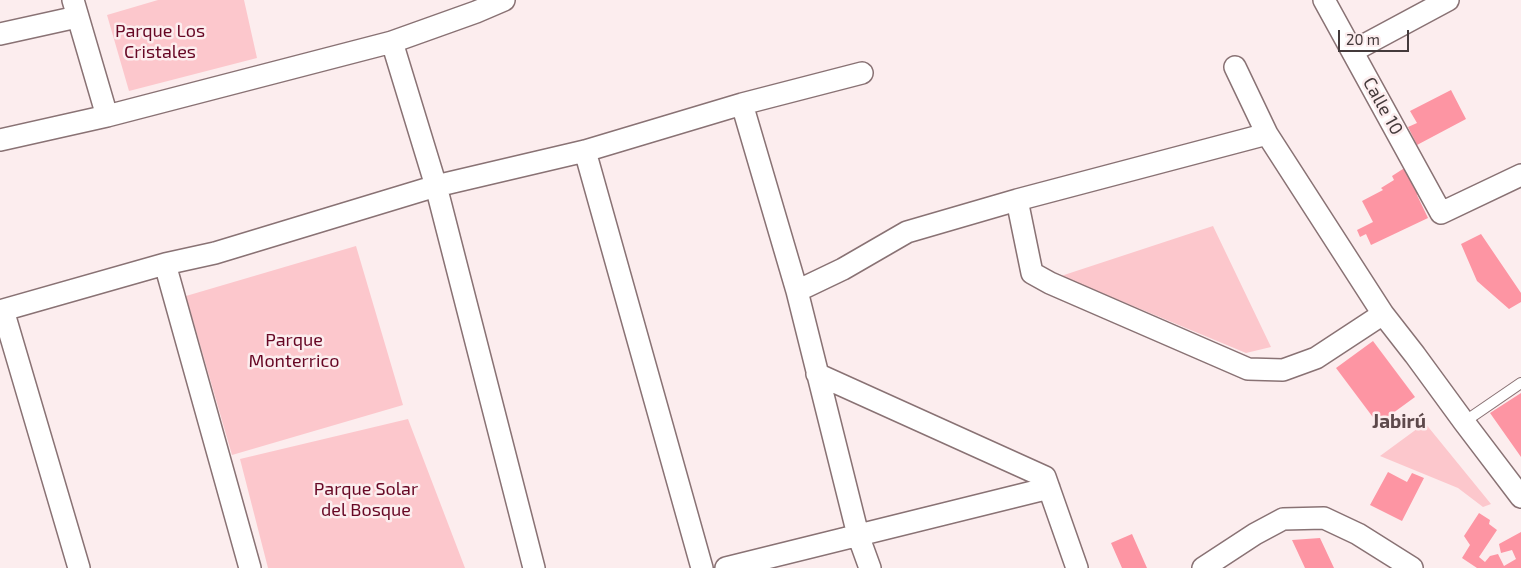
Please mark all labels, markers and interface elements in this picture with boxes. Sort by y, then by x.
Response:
park label: Parque Los Cristales [115,20,205,62]
scale bar [1341,20,1412,52]
text: 20 m [1346,30,1380,48]
street label: Calle 10 [1358,73,1408,139]
park label: Parque Monterrico [249,329,339,372]
district label: Jabirú [1372,411,1426,433]
park label: Parque Solar del Bosque [314,478,418,520]

